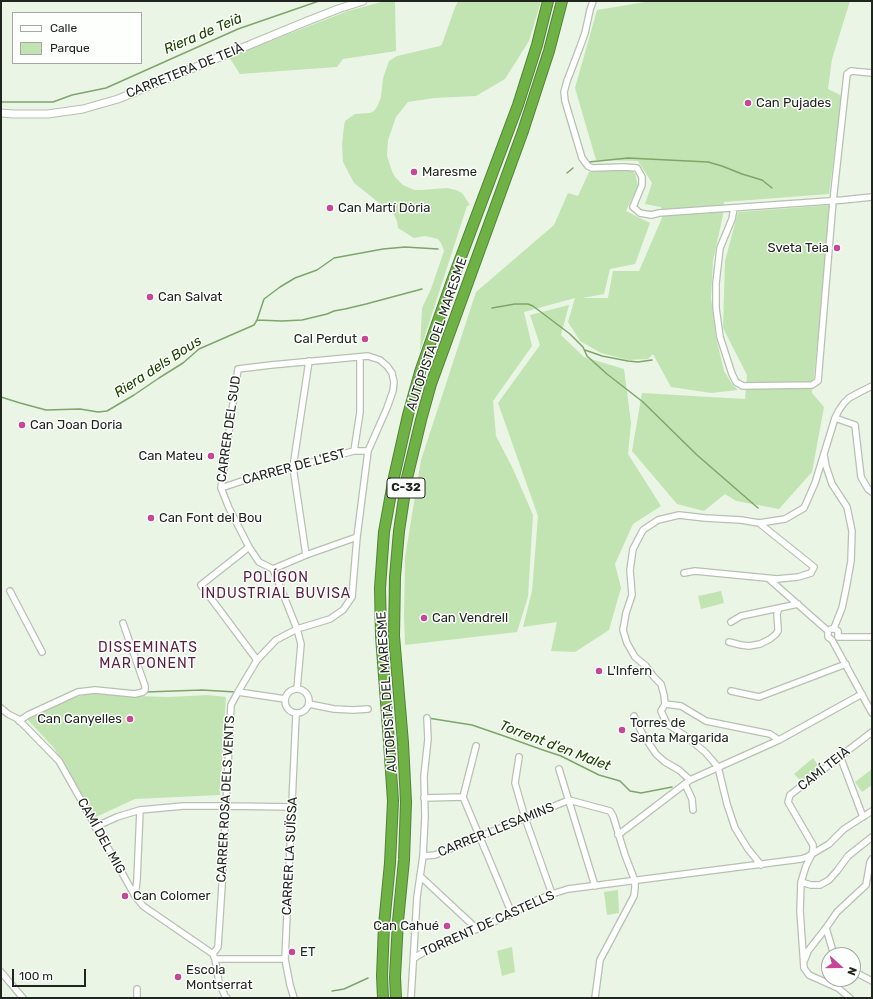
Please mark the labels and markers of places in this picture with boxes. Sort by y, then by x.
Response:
place label: Can Pujades [756,95,831,111]
marker: Can Pujades [743,98,753,108]
place label: Maresme [422,164,477,180]
marker: Maresme [409,167,419,177]
place label: Can Martí Dòria [338,200,430,216]
marker: Can Martí Dòria [325,203,335,213]
place label: Sveta Teia [767,240,829,256]
marker: Sveta Teia [832,243,842,253]
place label: Can Salvat [158,289,222,305]
marker: Can Salvat [145,292,155,302]
place label: Cal Perdut [294,331,357,347]
marker: Cal Perdut [360,334,370,344]
place label: Can Joan Doria [30,417,123,433]
marker: Can Joan Doria [17,420,27,430]
place label: Can Mateu [138,448,203,464]
marker: Can Mateu [206,451,216,461]
place label: Can Font del Bou [159,510,262,526]
marker: Can Font del Bou [146,513,156,523]
place label: Can Vendrell [432,610,508,626]
marker: Can Vendrell [419,613,429,623]
place label: L'Infern [607,663,652,679]
marker: L'Infern [594,666,604,676]
place label: Can Canyelles [37,711,122,727]
marker: Can Canyelles [125,714,135,724]
place label: Torres de Santa Margarida [630,715,729,746]
marker: Torres de Santa Margarida [617,725,627,735]
place label: Can Colomer [133,888,210,904]
marker: Can Colomer [120,891,130,901]
place label: Can Cahué [373,918,439,934]
marker: Can Cahué [442,921,452,931]
place label: ET [300,944,315,960]
marker: ET [287,947,297,957]
place label: Escola Montserrat [186,962,253,993]
marker: Escola Montserrat [173,972,183,982]

